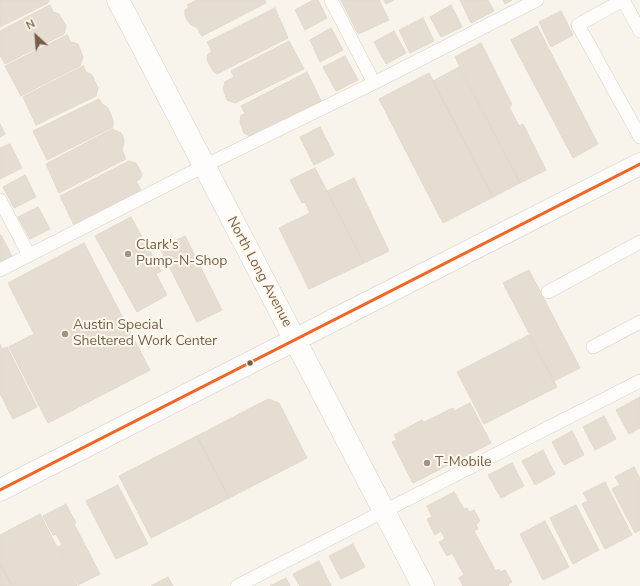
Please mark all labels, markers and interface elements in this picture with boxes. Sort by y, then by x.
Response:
north arrow [16,16,56,56]
text: N [24,16,38,33]
street label: North Long Avenue [223,214,295,330]
place label: Clark's Pump-N-Shop [136,238,227,270]
marker: Clark's Pump-N-Shop [123,249,133,259]
place label: Austin Special Sheltered Work Center [73,318,217,350]
marker: Austin Special Sheltered Work Center [60,329,70,339]
unlabelled marker [245,358,255,368]
place label: T-Mobile [435,455,491,471]
marker: T-Mobile [422,458,432,468]

